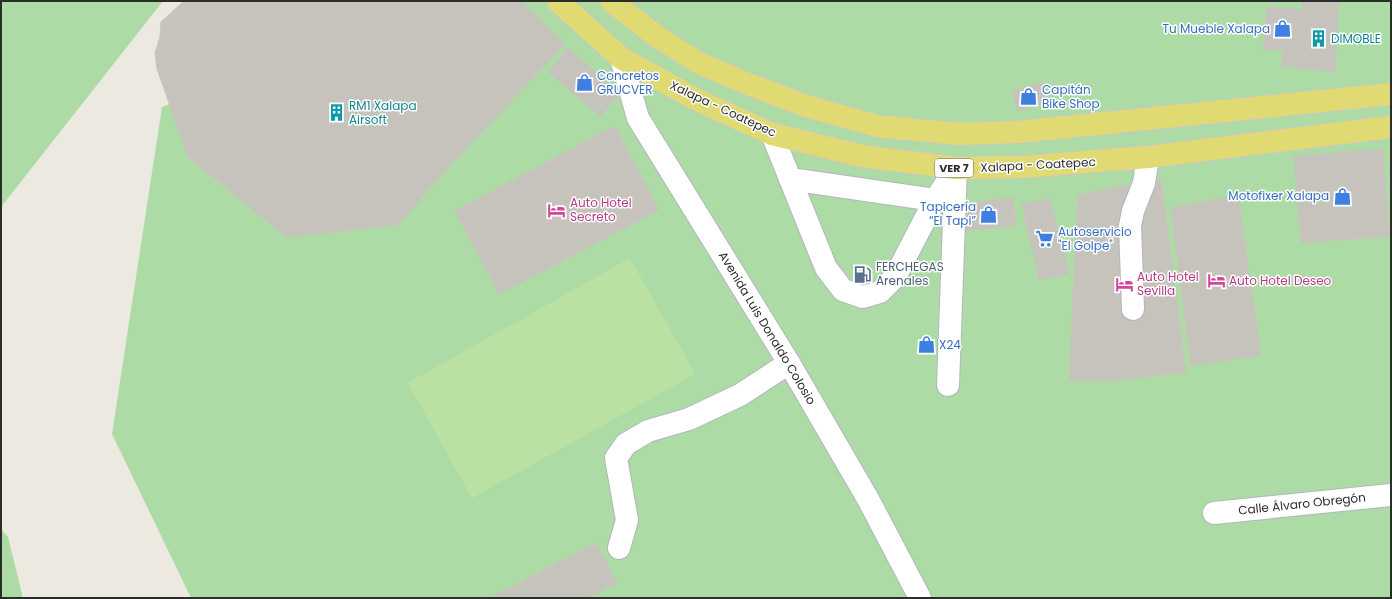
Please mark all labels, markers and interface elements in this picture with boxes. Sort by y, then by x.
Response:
shop icon: Tu Mueble Xalapa [1273,19,1293,39]
place label: Tu Mueble Xalapa [1163,20,1270,37]
building icon: DIMOBLE [1308,29,1328,49]
place label: DIMOBLE [1331,30,1381,47]
place label: Concretos GRUCVER [597,67,659,98]
shop icon: Concretos GRUCVER [574,73,594,93]
street label: Xalapa - Coatepec [667,76,779,141]
place label: Capitán Bike Shop [1042,81,1100,112]
shop icon: Capitán Bike Shop [1019,87,1039,107]
place label: RM1 Xalapa Airsoft [349,97,417,128]
building icon: RM1 Xalapa Airsoft [326,103,346,123]
street label: Xalapa - Coatepec [980,153,1096,176]
road number: VER 7 [935,159,973,177]
shop icon: Motofixer Xalapa [1332,186,1352,206]
place label: Motofixer Xalapa [1228,187,1329,204]
place label: Auto Hotel Secreto [570,194,632,225]
place label: Tapicería “El Tapi” [920,198,976,229]
hotel icon: Auto Hotel Secreto [547,200,567,220]
shop icon: Tapicería “El Tapi” [979,204,999,224]
place label: Autoservicio "El Golpe" [1058,223,1132,254]
supermarket icon: Autoservicio "El Golpe" [1035,229,1055,249]
street label: Avenida Luis Donaldo Colosio [715,248,820,408]
place label: FERCHEGAS Arenales [876,258,944,289]
fuel station icon: FERCHEGAS Arenales [853,264,873,284]
place label: Auto Hotel Sevilla [1137,268,1199,299]
hotel icon: Auto Hotel Deseo [1206,271,1226,291]
place label: Auto Hotel Deseo [1229,272,1332,289]
hotel icon: Auto Hotel Sevilla [1114,274,1134,294]
shop icon: X24 [916,335,936,355]
place label: X24 [939,336,961,353]
street label: Calle Álvaro Obregón [1237,488,1367,519]

